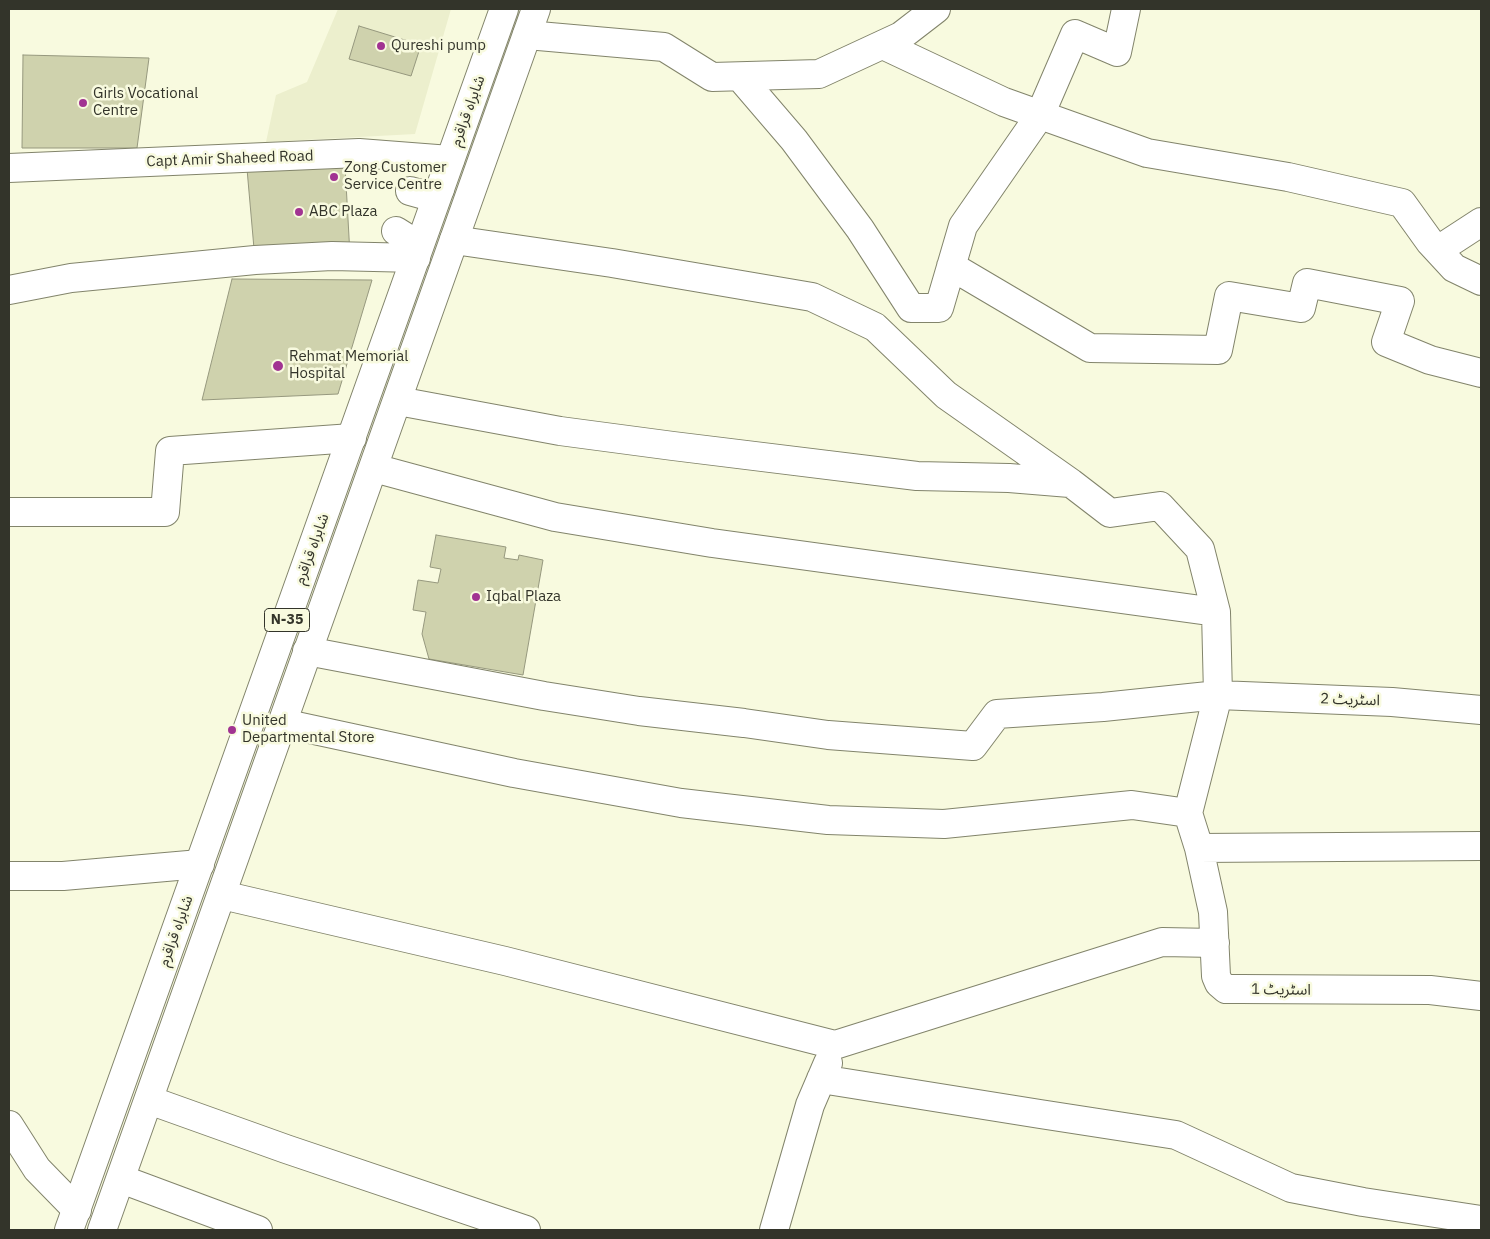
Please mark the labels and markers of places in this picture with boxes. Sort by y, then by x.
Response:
place label: Qureshi pump [391,37,486,55]
marker: Qureshi pump [375,40,387,52]
place label: Girls Vocational Centre [93,85,198,120]
marker: Girls Vocational Centre [77,97,89,109]
place label: Zong Customer Service Centre [344,159,446,194]
marker: Zong Customer Service Centre [328,171,340,183]
place label: ABC Plaza [309,203,377,221]
marker: ABC Plaza [293,206,305,218]
place label: Rehmat Memorial Hospital [289,348,408,383]
marker: Rehmat Memorial Hospital [271,359,285,373]
place label: Iqbal Plaza [486,588,561,606]
marker: Iqbal Plaza [470,591,482,603]
place label: United Departmental Store [242,712,375,747]
marker: United Departmental Store [226,724,238,736]

